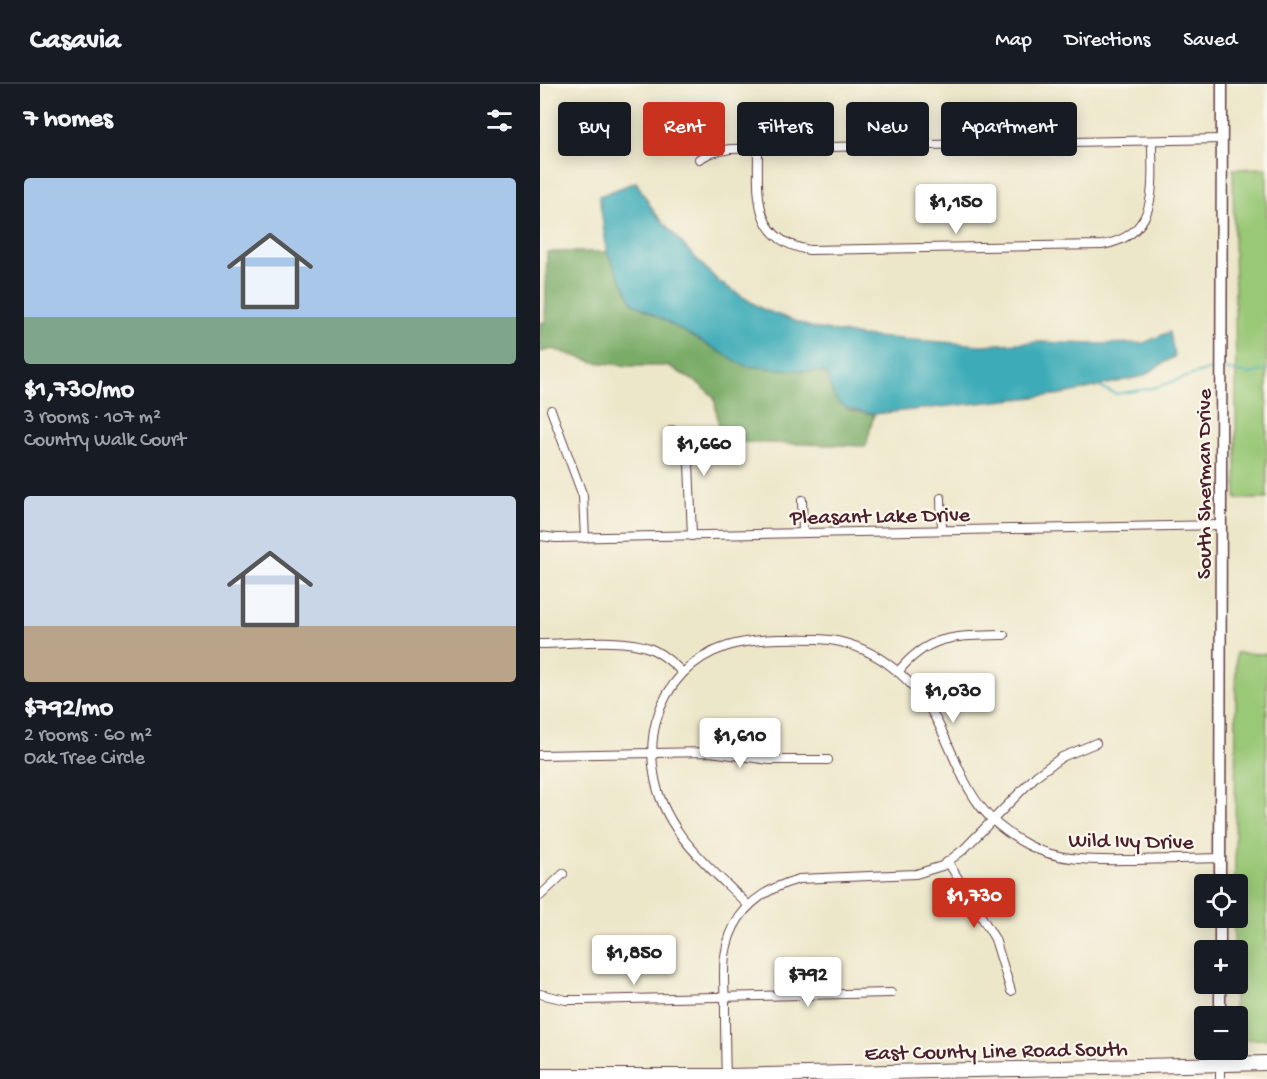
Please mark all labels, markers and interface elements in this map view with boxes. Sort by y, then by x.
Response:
text: Casavia [30,25,121,58]
text: Map [995,29,1032,54]
text: Directions [1065,29,1150,54]
text: Saved [1183,29,1237,54]
chip: Buy [558,102,631,156]
chip: Rent [643,102,725,156]
chip: Filters [737,102,834,156]
chip: New [846,102,929,156]
chip: Apartment [941,102,1077,156]
icon: filters [483,104,516,137]
text: 7 homes [24,105,113,136]
pin: $1,150 [907,184,1005,235]
text: $1,150 [929,192,983,215]
icon: home [216,217,324,325]
text: $1,730/mo [24,376,134,407]
street label: South Sherman Drive [1193,388,1219,579]
text: 3 rooms · 107 m² [24,407,161,430]
pin: $1,660 [655,426,753,477]
text: Country Walk Court [24,430,186,453]
text: $1,660 [677,434,731,457]
street label: Pleasant Lake Drive [789,503,971,533]
icon: home [216,535,324,643]
pin: $1,030 [904,673,1002,724]
text: $1,030 [925,681,981,704]
text: $792/mo [24,694,113,725]
pin: $1,610 [691,718,789,769]
text: 2 rooms · 60 m² [24,725,152,748]
text: $1,610 [714,726,766,749]
text: Oak Tree Circle [24,748,145,771]
street label: Wild Ivy Drive [1068,829,1194,857]
map controls [1194,874,1248,1060]
button: locate [1194,874,1248,928]
pin: $1,730 [925,878,1023,929]
text: $1,730 [946,886,1002,909]
pin: $1,850 [585,935,683,986]
button: + [1194,940,1248,994]
text: $1,850 [606,943,662,966]
pin: $792 [772,957,844,1008]
text: $792 [788,965,828,988]
button: − [1194,1006,1248,1060]
street label: East County Line Road South [864,1038,1128,1068]

